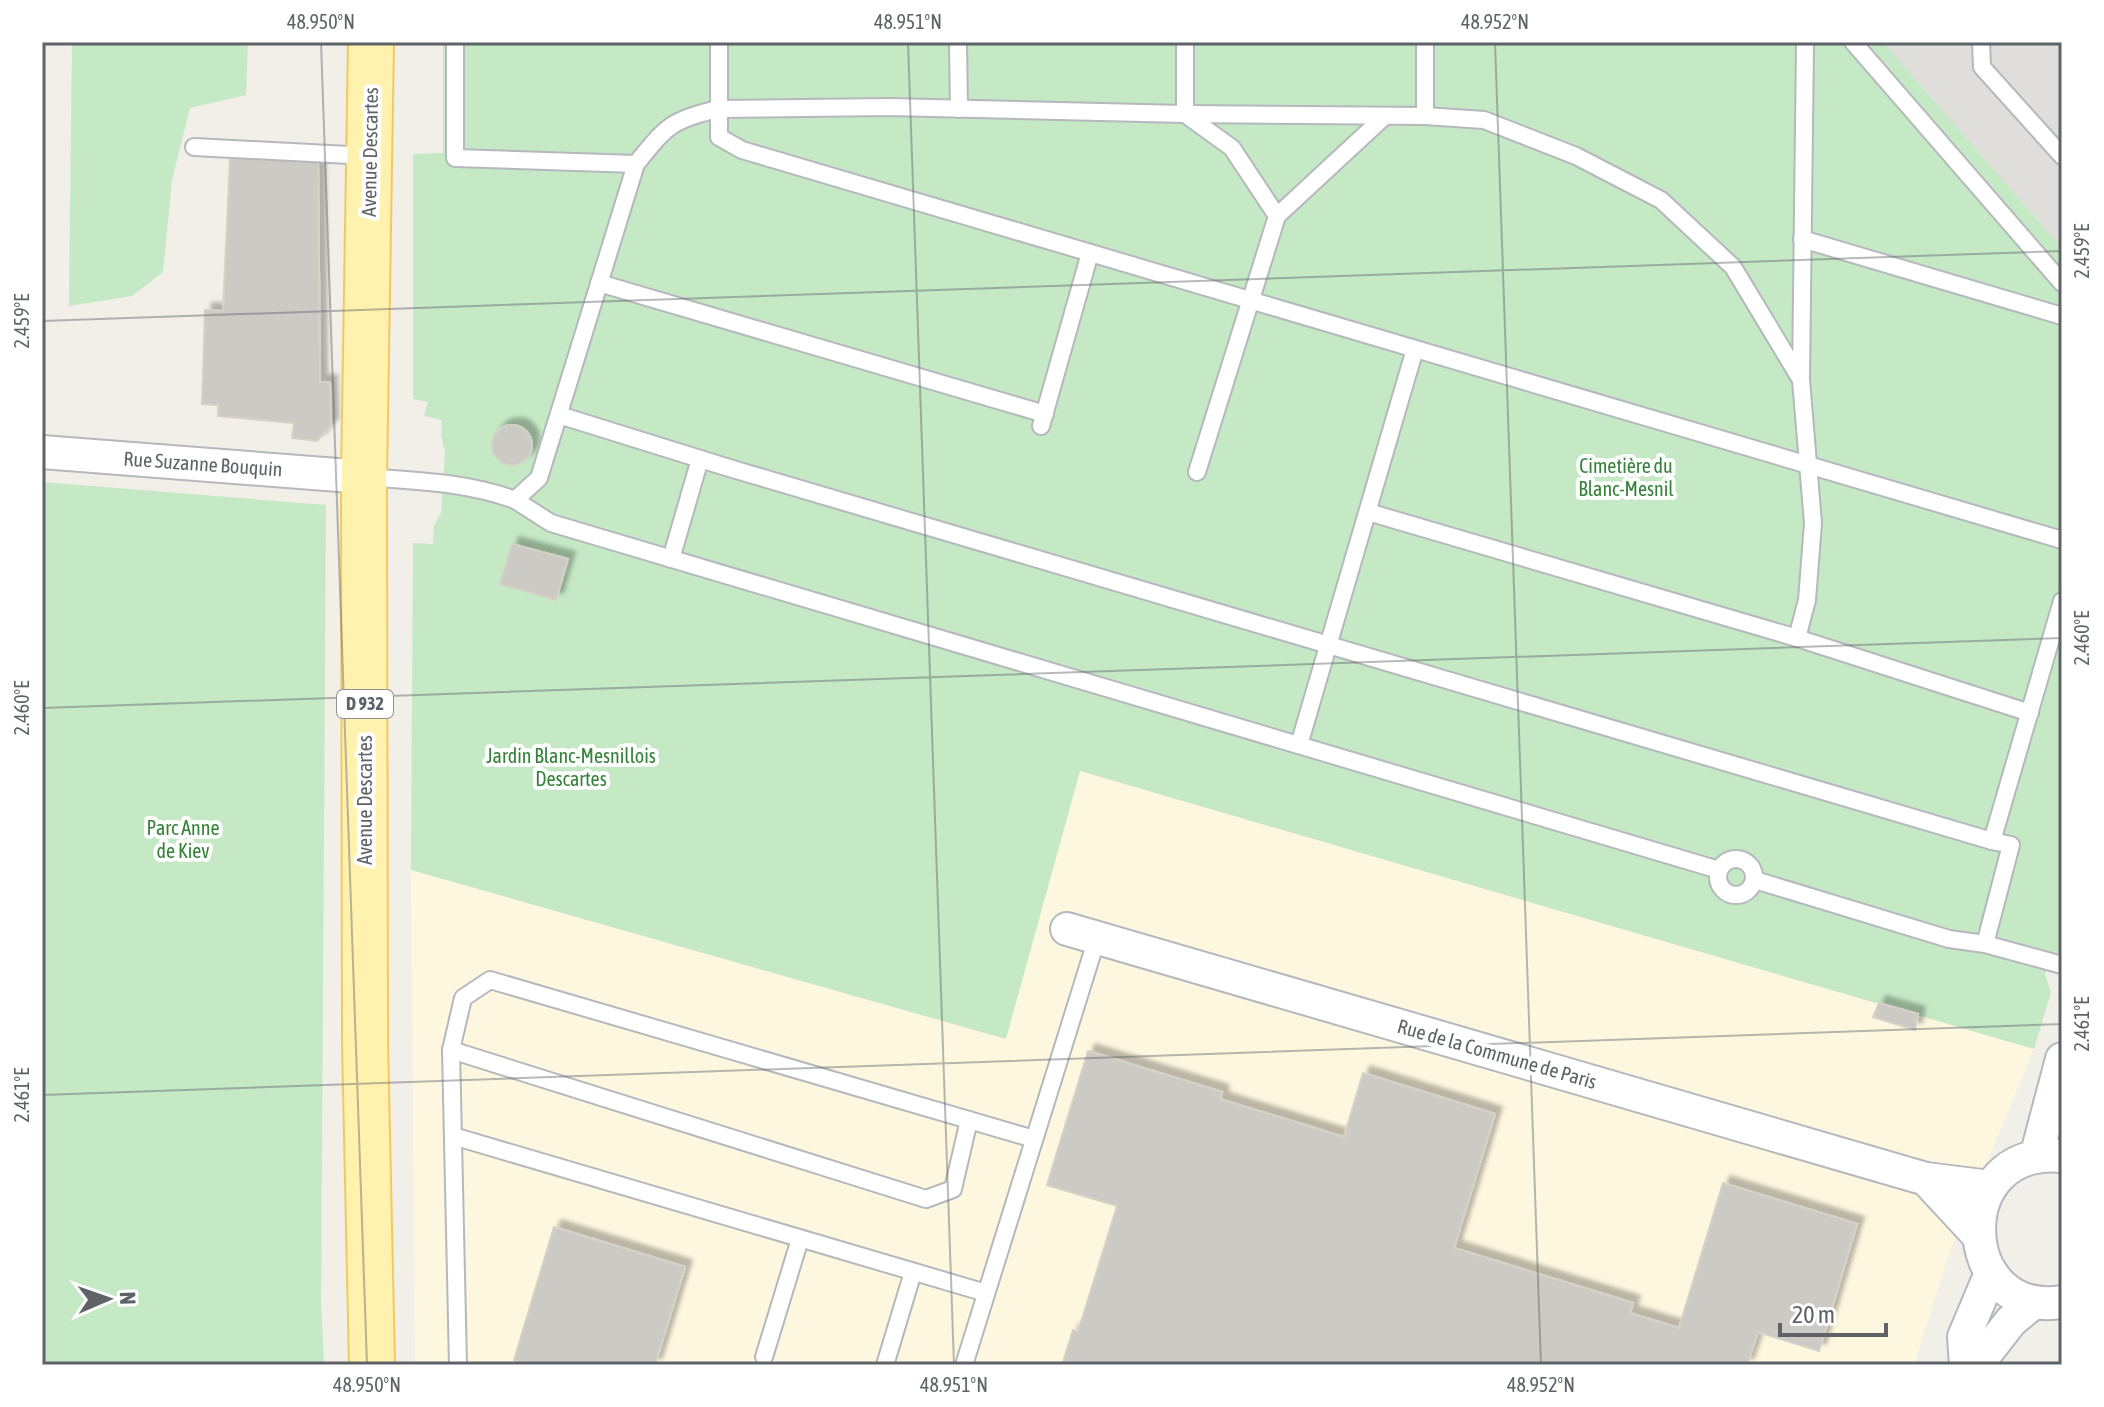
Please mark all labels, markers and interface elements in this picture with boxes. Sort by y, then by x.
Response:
text: 48.950°N [287,10,355,33]
text: 48.951°N [874,10,942,33]
text: 48.952°N [1461,10,1529,33]
street label: Avenue Descartes [357,87,382,217]
text: 2.459°E [2070,223,2093,279]
text: 2.459°E [10,293,33,349]
street label: Rue Suzanne Bouquin [123,446,283,481]
park label: Cimetière du Blanc-Mesnil [1578,454,1674,500]
text: 2.460°E [2070,610,2093,666]
text: 2.460°E [10,680,33,736]
road number: D 932 [337,690,393,718]
street label: Avenue Descartes [353,735,376,865]
park label: Jardin Blanc-Mesnillois Descartes [486,744,656,790]
park label: Parc Anne de Kiev [146,816,220,862]
text: 2.461°E [2070,996,2093,1052]
street label: Rue de la Commune de Paris [1395,1014,1599,1093]
text: 2.461°E [10,1067,33,1123]
north arrow [68,1259,148,1339]
scale bar [1780,1287,1886,1337]
text: N [115,1291,141,1305]
text: 20 m [1792,1301,1835,1328]
text: 48.950°N [333,1373,401,1396]
text: 48.951°N [920,1373,988,1396]
text: 48.952°N [1507,1373,1575,1396]

